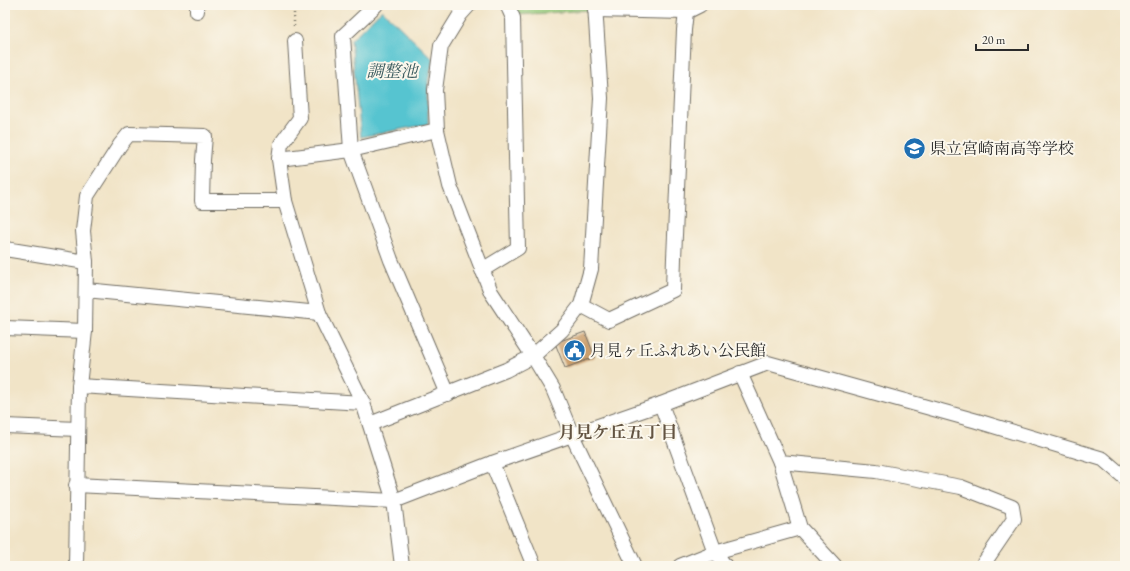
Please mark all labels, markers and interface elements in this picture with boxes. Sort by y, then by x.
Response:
scale bar [976,26,1028,52]
text: 20 m [982,32,1006,48]
water label: 調整池 [367,60,419,82]
school or university icon: 県立宮崎南高等学校 [901,135,927,161]
place label: 県立宮崎南高等学校 [930,138,1074,159]
public building icon: 月見ヶ丘ふれあい公民館 [562,337,588,363]
place label: 月見ヶ丘ふれあい公民館 [590,340,766,361]
district label: 月見ケ丘五丁目 [559,421,678,443]

